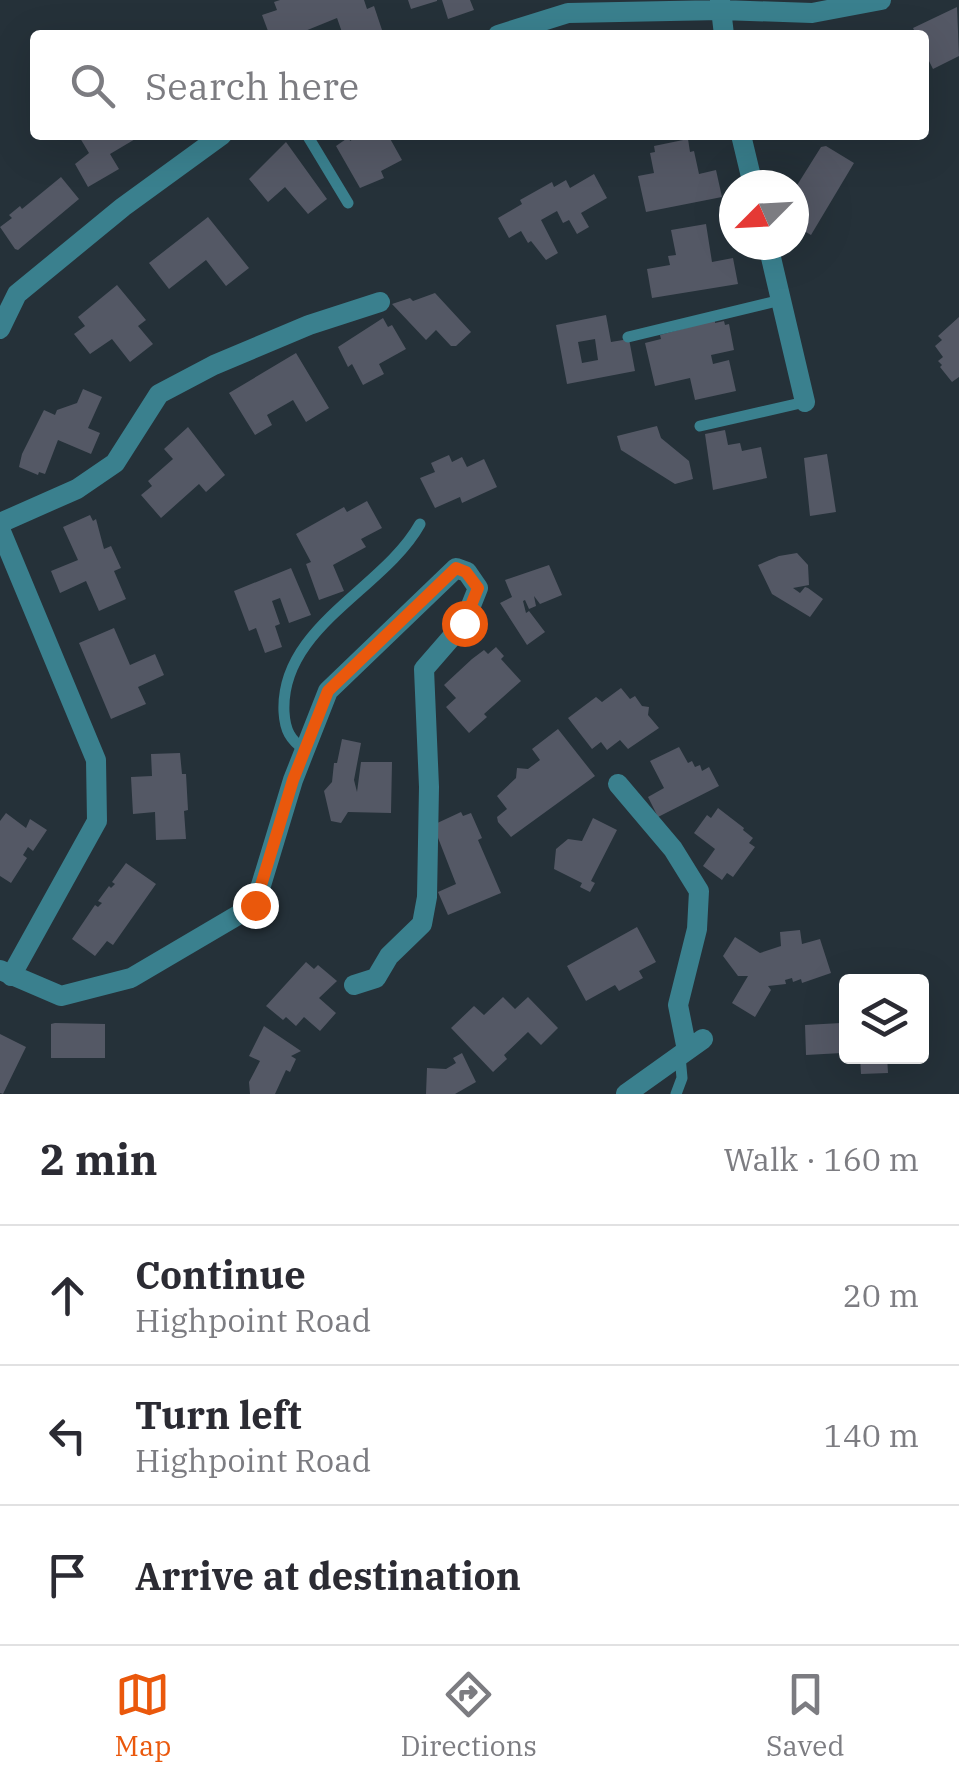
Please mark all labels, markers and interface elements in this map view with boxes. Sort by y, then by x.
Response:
search box [30,30,929,140]
icon: search [65,58,120,113]
text: Search here [145,61,359,110]
north arrow [719,170,809,260]
route start [442,601,488,647]
route end [233,883,279,929]
map controls [839,974,929,1064]
button: layers [839,974,929,1064]
text: 2 min [40,1132,158,1187]
text: Walk · 160 m [723,1138,919,1180]
text: Continue [135,1250,306,1299]
icon: ahead [40,1268,95,1323]
text: 20 m [843,1274,919,1316]
text: Highpoint Road [135,1299,371,1341]
text: Turn left [135,1390,302,1439]
icon: left [40,1408,95,1463]
text: 140 m [823,1414,919,1456]
text: Highpoint Road [135,1439,371,1481]
icon: arrive [40,1548,95,1603]
text: Arrive at destination [135,1551,521,1600]
tab: Map [115,1667,171,1764]
tab: Directions [400,1667,537,1764]
tab: Saved [766,1667,844,1764]

